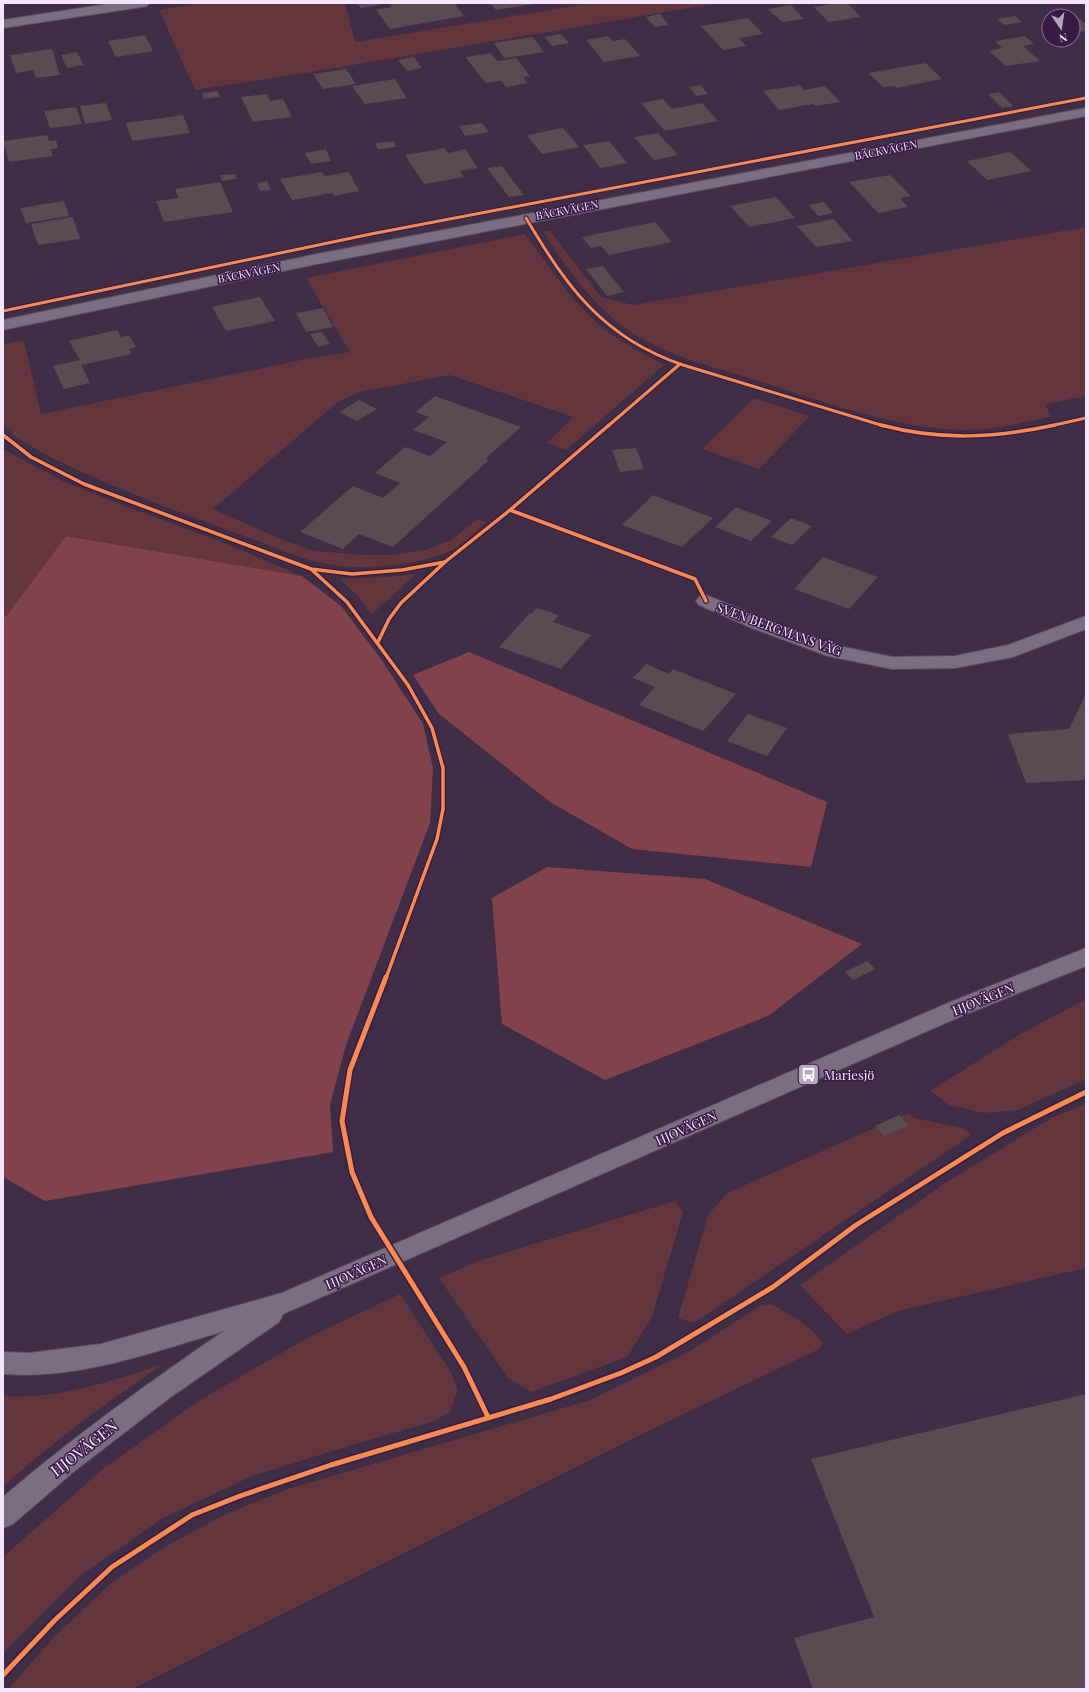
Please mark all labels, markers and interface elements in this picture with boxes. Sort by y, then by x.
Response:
north arrow [1041,8,1081,48]
text: N [1058,30,1069,46]
street label: BÄCKVÄGEN [853,136,919,163]
street label: BÄCKVÄGEN [534,196,600,223]
street label: BÄCKVÄGEN [216,259,282,286]
street label: SVEN BERGMANS VÄG [714,598,844,659]
street label: HJOVÄGEN [949,978,1016,1019]
bus stop icon: Mariesjö [795,1062,821,1088]
place label: Mariesjö [824,1066,874,1083]
street label: HJOVÄGEN [653,1107,719,1149]
street label: HJOVÄGEN [323,1251,389,1293]
street label: HJOVÄGEN [46,1415,122,1481]

